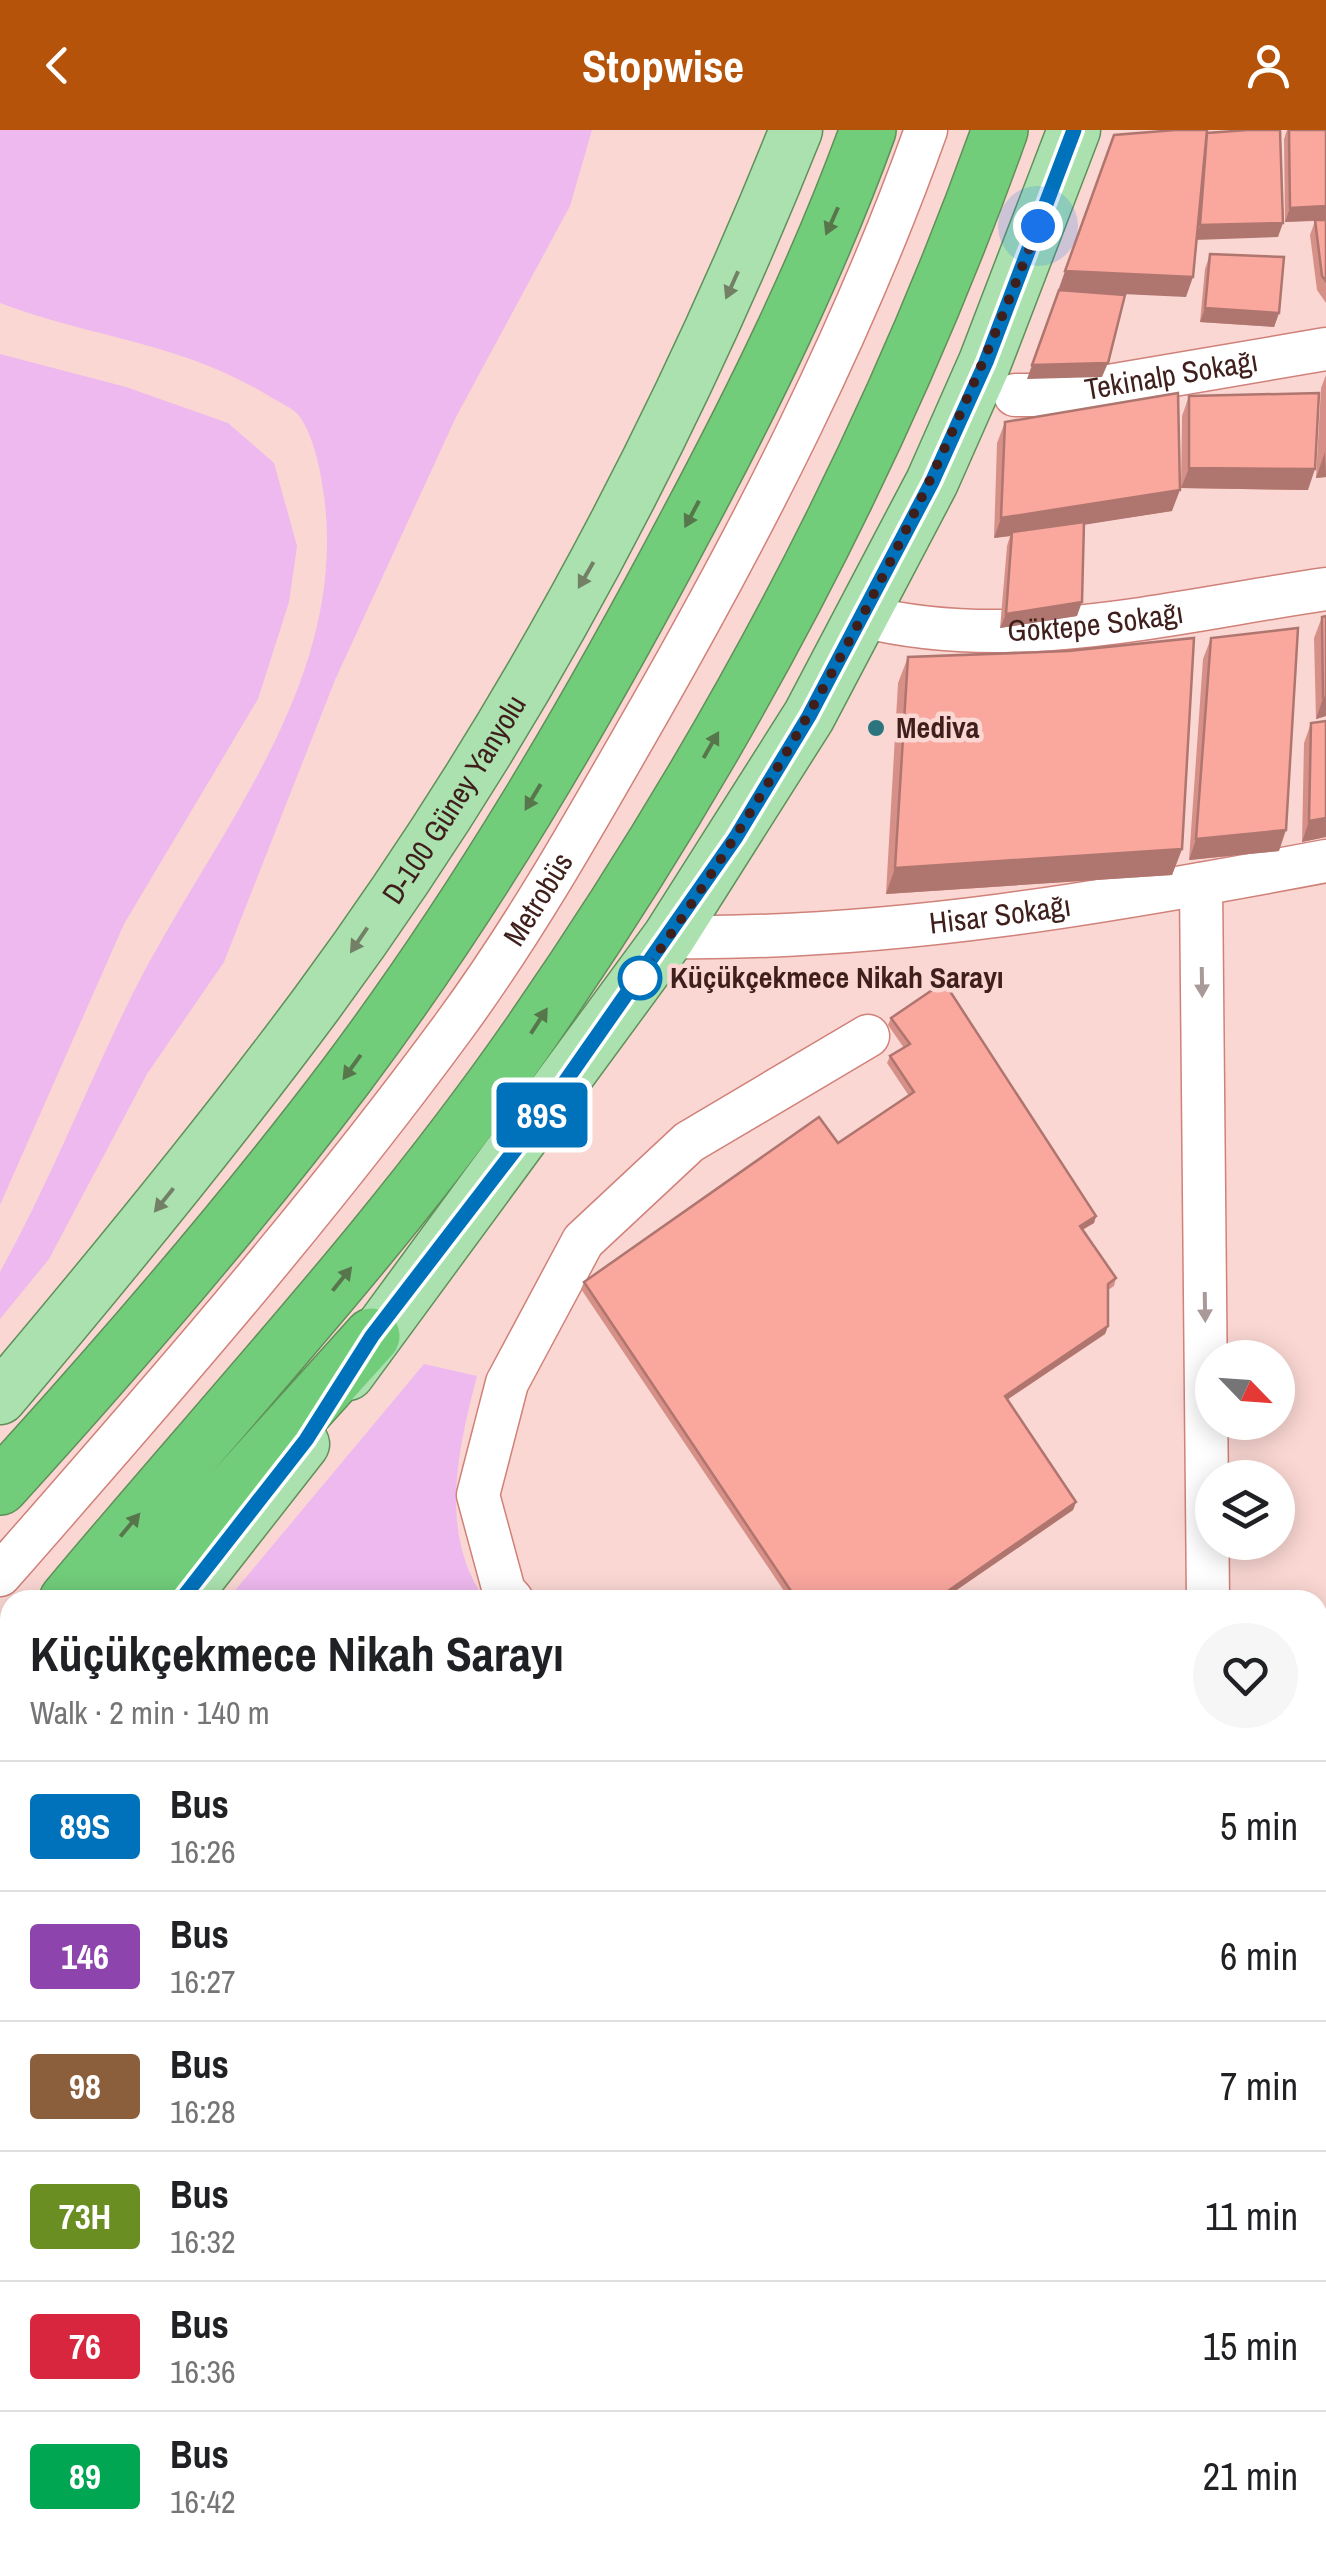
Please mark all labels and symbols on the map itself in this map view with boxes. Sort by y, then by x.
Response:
your location [1013,201,1063,251]
one-way arrow [824,206,840,236]
one-way arrow [724,270,740,300]
street label: Tekinalp Sokağı [1081,340,1261,409]
one-way arrow [684,499,701,528]
one-way arrow [578,561,595,589]
street label: Göktepe Sokağı [1007,592,1186,650]
street label: D-100 Güney Yanyolu [372,687,535,911]
place label: Mediva [896,707,980,747]
marker: Mediva [865,717,887,739]
one-way arrow [702,731,720,759]
one-way arrow [525,783,542,811]
street label: Metrobüs [494,845,582,953]
street label: Hisar Sokağı [927,885,1073,943]
one-way arrow [350,927,369,954]
marker: Küçükçekmece Nikah Sarayı [619,957,661,999]
place label: Küçükçekmece Nikah Sarayı [670,957,1004,997]
one-way arrow [1194,966,1210,998]
one-way arrow [529,1007,547,1034]
one-way arrow [343,1054,363,1080]
line badge: 89S [484,1082,600,1148]
one-way arrow [154,1187,175,1212]
one-way arrow [331,1266,352,1291]
one-way arrow [1197,1291,1213,1323]
north arrow [1195,1340,1295,1440]
one-way arrow [119,1513,140,1538]

